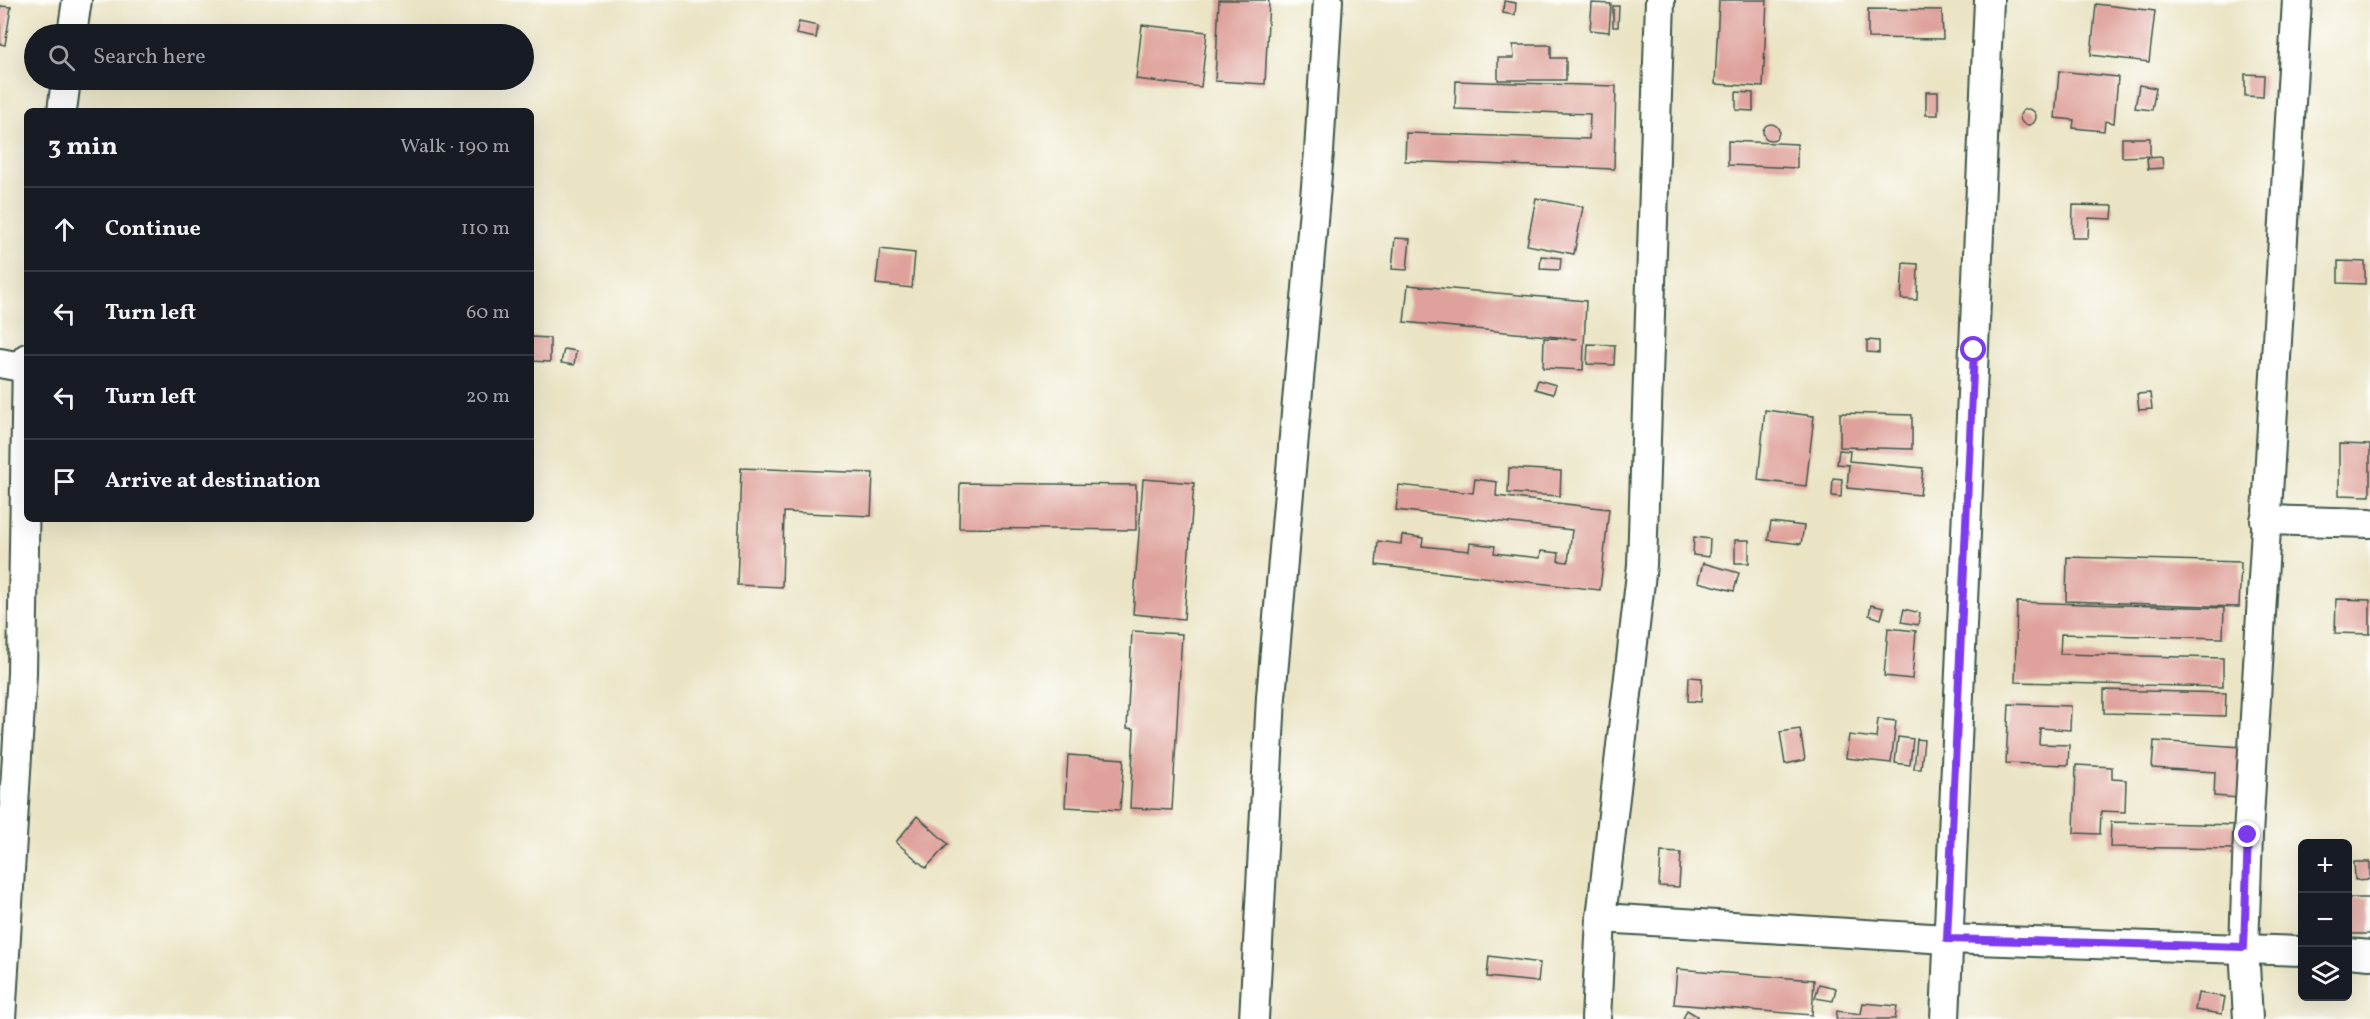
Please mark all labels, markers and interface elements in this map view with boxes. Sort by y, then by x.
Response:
search box [24,24,534,90]
icon: search [45,41,78,74]
text: Search here [93,42,206,73]
text: 3 min [48,129,118,165]
text: Walk · 190 m [400,133,510,161]
icon: ahead [48,213,81,246]
text: Continue [105,214,201,245]
text: 110 m [461,215,510,243]
icon: left [48,297,81,330]
text: Turn left [105,298,196,329]
text: 60 m [466,299,510,327]
route start [1960,336,1986,362]
icon: left [48,381,81,414]
text: Turn left [105,382,196,413]
text: 20 m [466,383,510,411]
icon: arrive [48,465,81,498]
text: Arrive at destination [105,466,321,497]
route end [2234,821,2260,847]
map controls [2298,839,2352,1001]
button: + [2298,839,2352,893]
button: − [2298,893,2352,947]
button: layers [2298,947,2352,1001]

